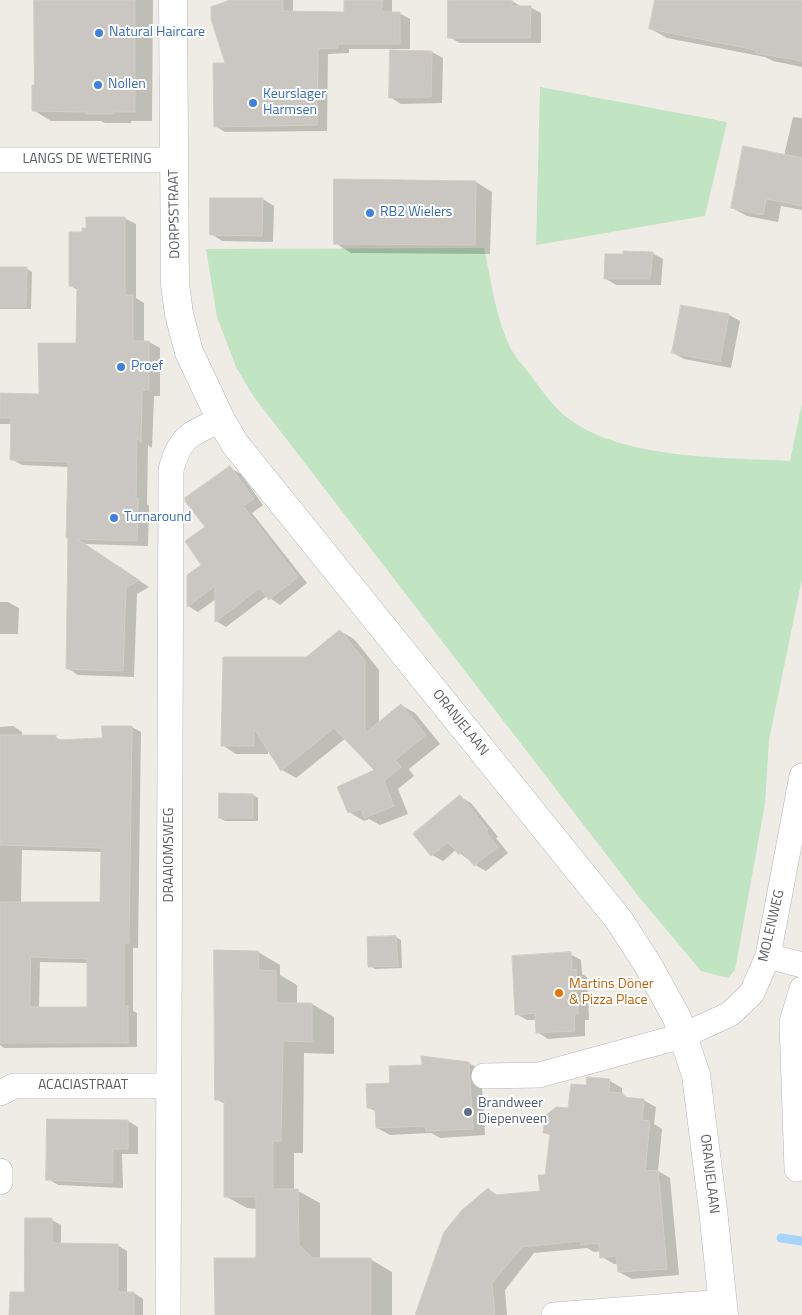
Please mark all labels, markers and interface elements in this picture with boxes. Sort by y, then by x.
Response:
place label: Natural Haircare [109,25,205,41]
marker: Natural Haircare [93,27,105,39]
place label: Nollen [108,77,146,93]
marker: Nollen [92,79,104,91]
place label: Keurslager Harmsen [263,87,326,120]
marker: Keurslager Harmsen [247,97,259,109]
street label: LANGS DE WETERING [22,152,152,168]
street label: DORPSSTRAAT [166,169,184,259]
place label: RB2 Wielers [380,205,452,221]
marker: RB2 Wielers [364,207,376,219]
place label: Proef [131,359,163,375]
marker: Proef [115,361,127,373]
place label: Turnaround [124,510,191,526]
marker: Turnaround [108,512,120,524]
street label: ORANJELAAN [428,687,492,759]
street label: DRAAIOMSWEG [162,808,178,902]
street label: MOLENWEG [756,888,788,964]
place label: Martins Döner & Pizza Place [569,977,654,1010]
marker: Martins Döner & Pizza Place [553,987,565,999]
street label: ACACIASTRAAT [38,1078,128,1094]
place label: Brandweer Diepenveen [478,1096,547,1128]
marker: Brandweer Diepenveen [462,1106,474,1118]
street label: ORANJELAAN [696,1133,722,1215]

